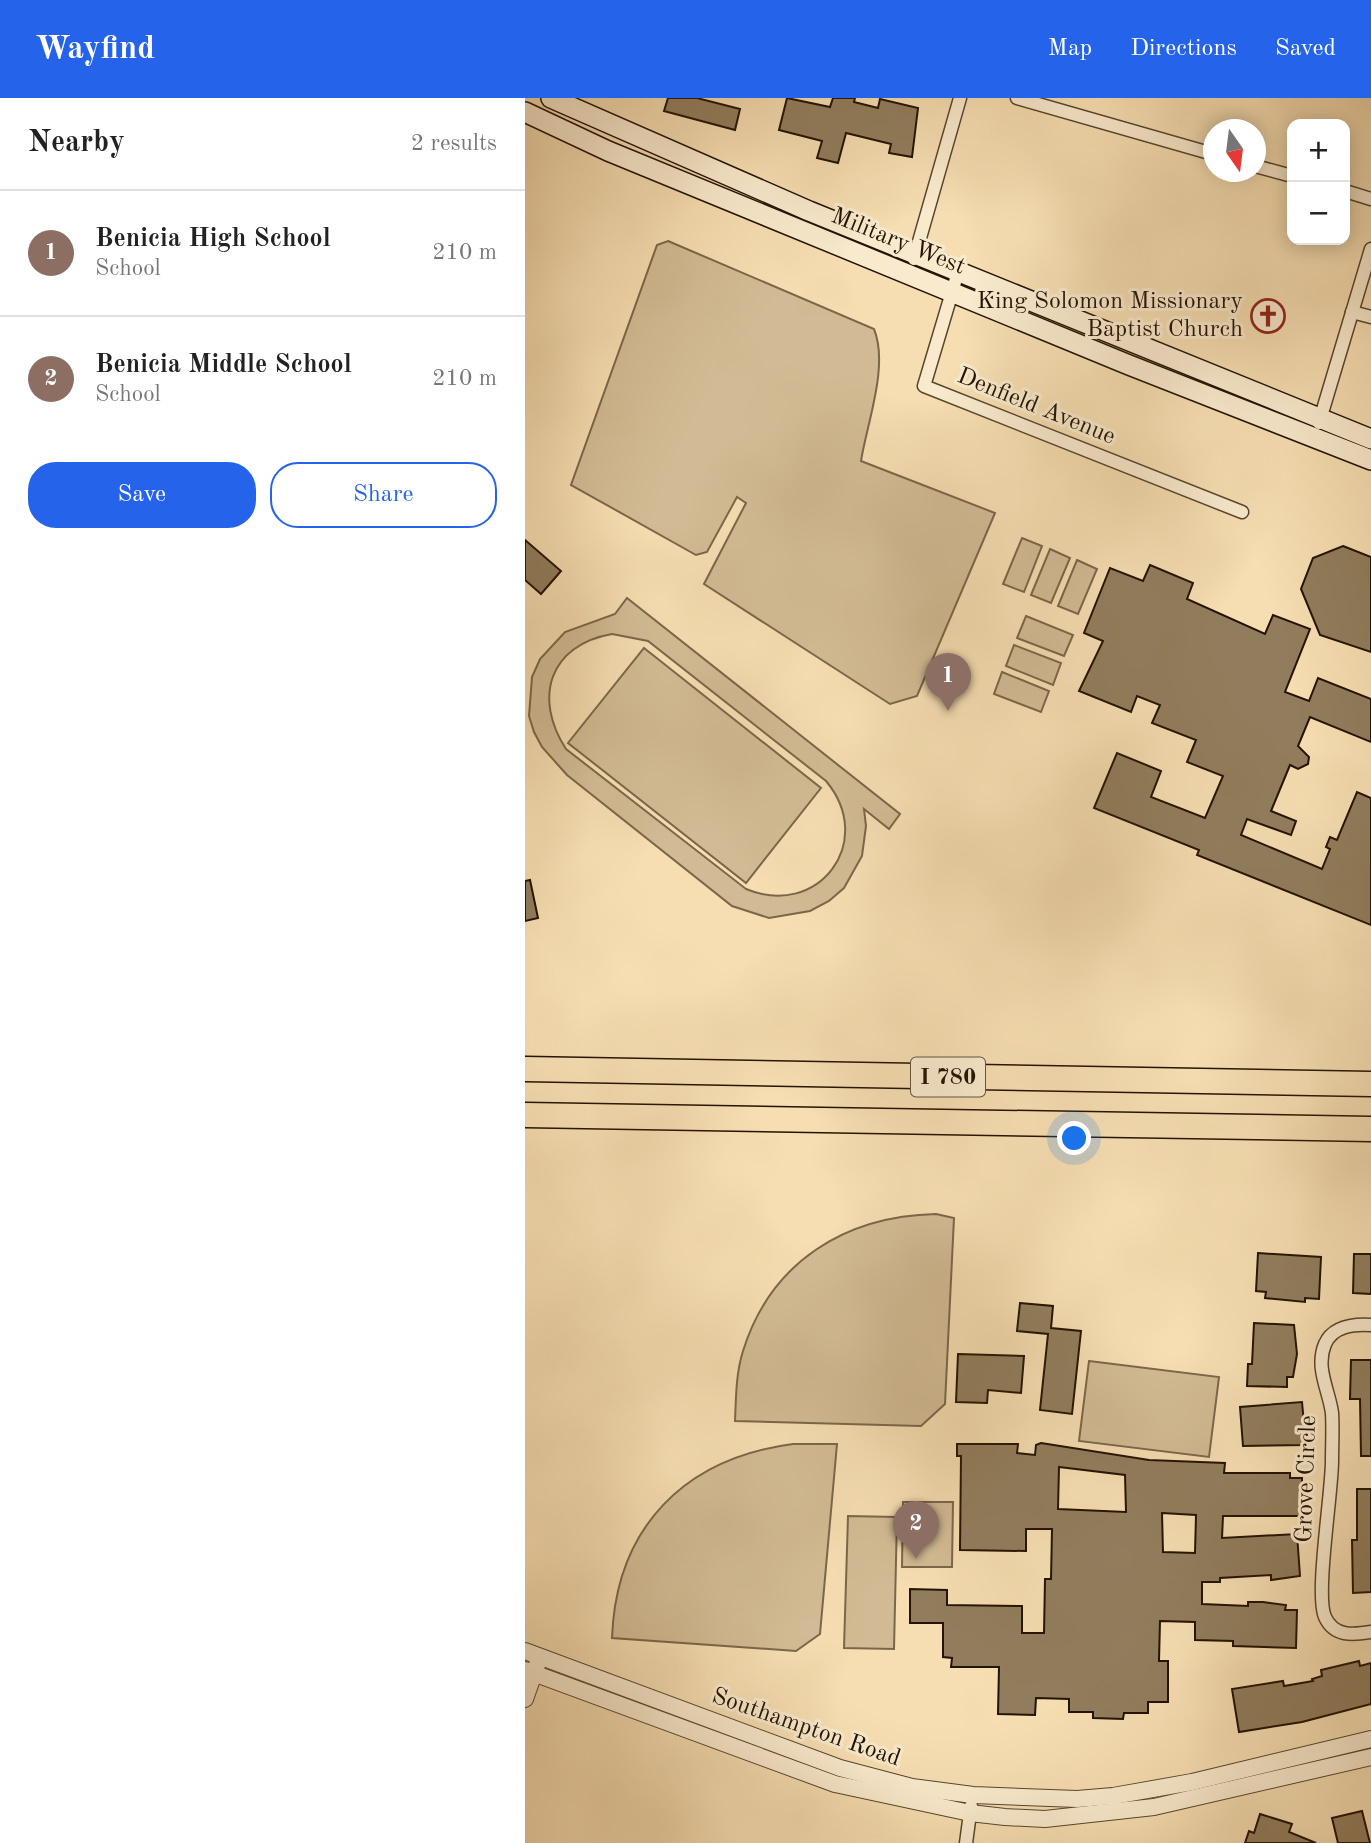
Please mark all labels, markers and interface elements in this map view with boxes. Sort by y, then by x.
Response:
text: Wayfind [35,33,155,66]
text: Map [1048,37,1092,61]
text: Directions [1130,37,1237,61]
text: Saved [1275,37,1336,61]
north arrow [1203,119,1266,182]
map controls [1287,119,1350,245]
button: + [1287,119,1350,182]
text: Nearby [28,128,125,158]
text: 2 results [411,132,497,155]
button: − [1287,182,1350,245]
street label: Military West [828,204,968,280]
text: Benicia High School [95,226,331,252]
text: 1 [44,241,58,264]
text: 210 m [432,241,497,264]
text: School [95,257,161,280]
place label: King Solomon Missionary Baptist Church [977,290,1243,342]
church icon: King Solomon Missionary Baptist Church [1249,297,1287,335]
text: Benicia Middle School [95,352,352,378]
street label: Denfield Avenue [953,364,1119,450]
text: 2 [44,367,58,390]
text: 210 m [432,367,497,390]
text: School [95,383,161,406]
button: Save [28,462,256,528]
button: Share [270,462,497,528]
pin: 1 [925,653,971,711]
road number: I 780 [911,1058,985,1096]
your location [1057,1121,1091,1155]
street label: Grove Circle [1293,1415,1321,1543]
pin: 2 [893,1501,939,1559]
street label: Southampton Road [709,1684,903,1772]

